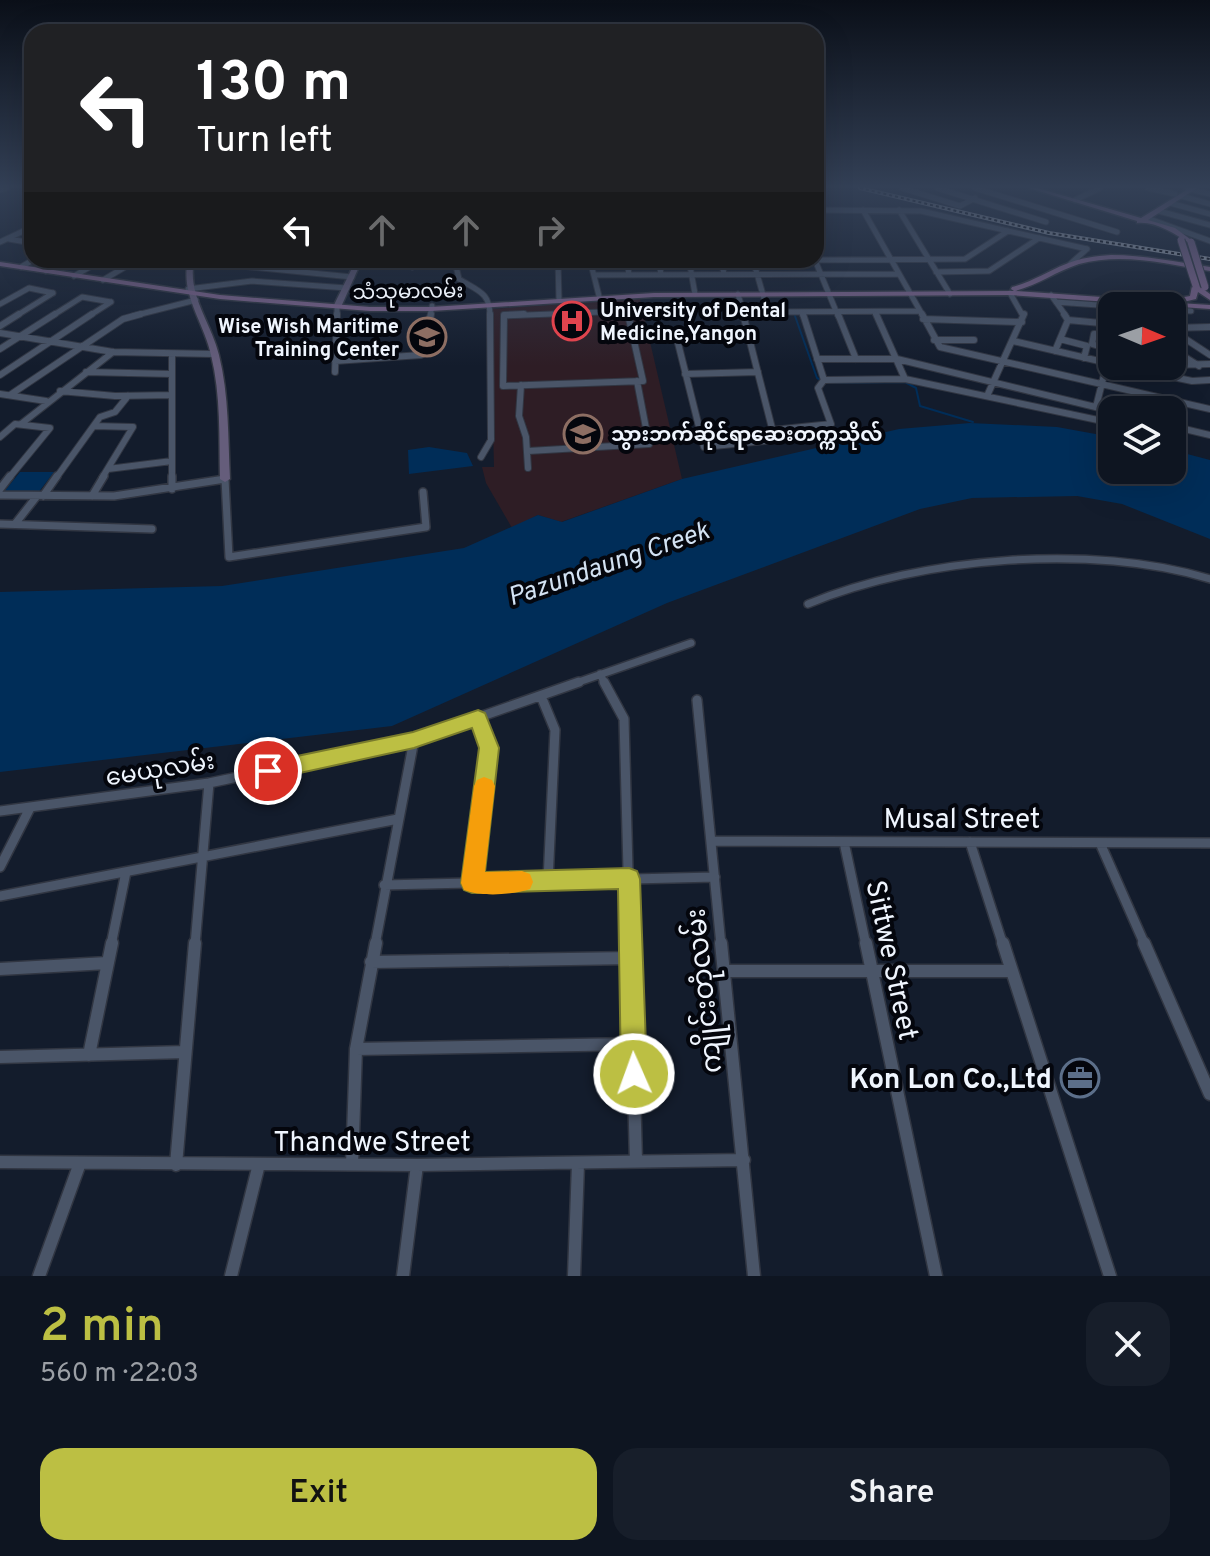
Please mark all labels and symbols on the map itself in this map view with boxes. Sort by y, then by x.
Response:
street label: သံသုမာလမ်း [352,276,464,309]
north arrow [1098,292,1186,380]
place label: University of Dental Medicine,Yangon [600,299,786,348]
hospital icon: University of Dental Medicine,Yangon [551,300,593,342]
place label: Wise Wish Maritime Training Center [218,315,400,364]
school or university icon: Wise Wish Maritime Training Center [406,316,448,358]
school or university icon: သွားဘက်‌ဆိုင်ရာဆေးတက္ကသိုလ် [562,413,604,455]
place label: သွားဘက်‌ဆိုင်ရာဆေးတက္ကသိုလ် [611,421,883,450]
water label: Pazundaung Creek [504,515,715,615]
pin [234,737,302,805]
street label: မေယုလမ်း [103,745,217,796]
street label: Musal Street [884,803,1040,839]
street label: Sittwe Street [856,877,925,1044]
street label: ကျိုင်းတုံလမ်း [676,906,735,1075]
position arrow [592,1032,676,1116]
office icon: Kon Lon Co.,Ltd [1059,1057,1101,1099]
place label: Kon Lon Co.,Ltd [850,1063,1052,1099]
street label: Thandwe Street [273,1126,471,1162]

